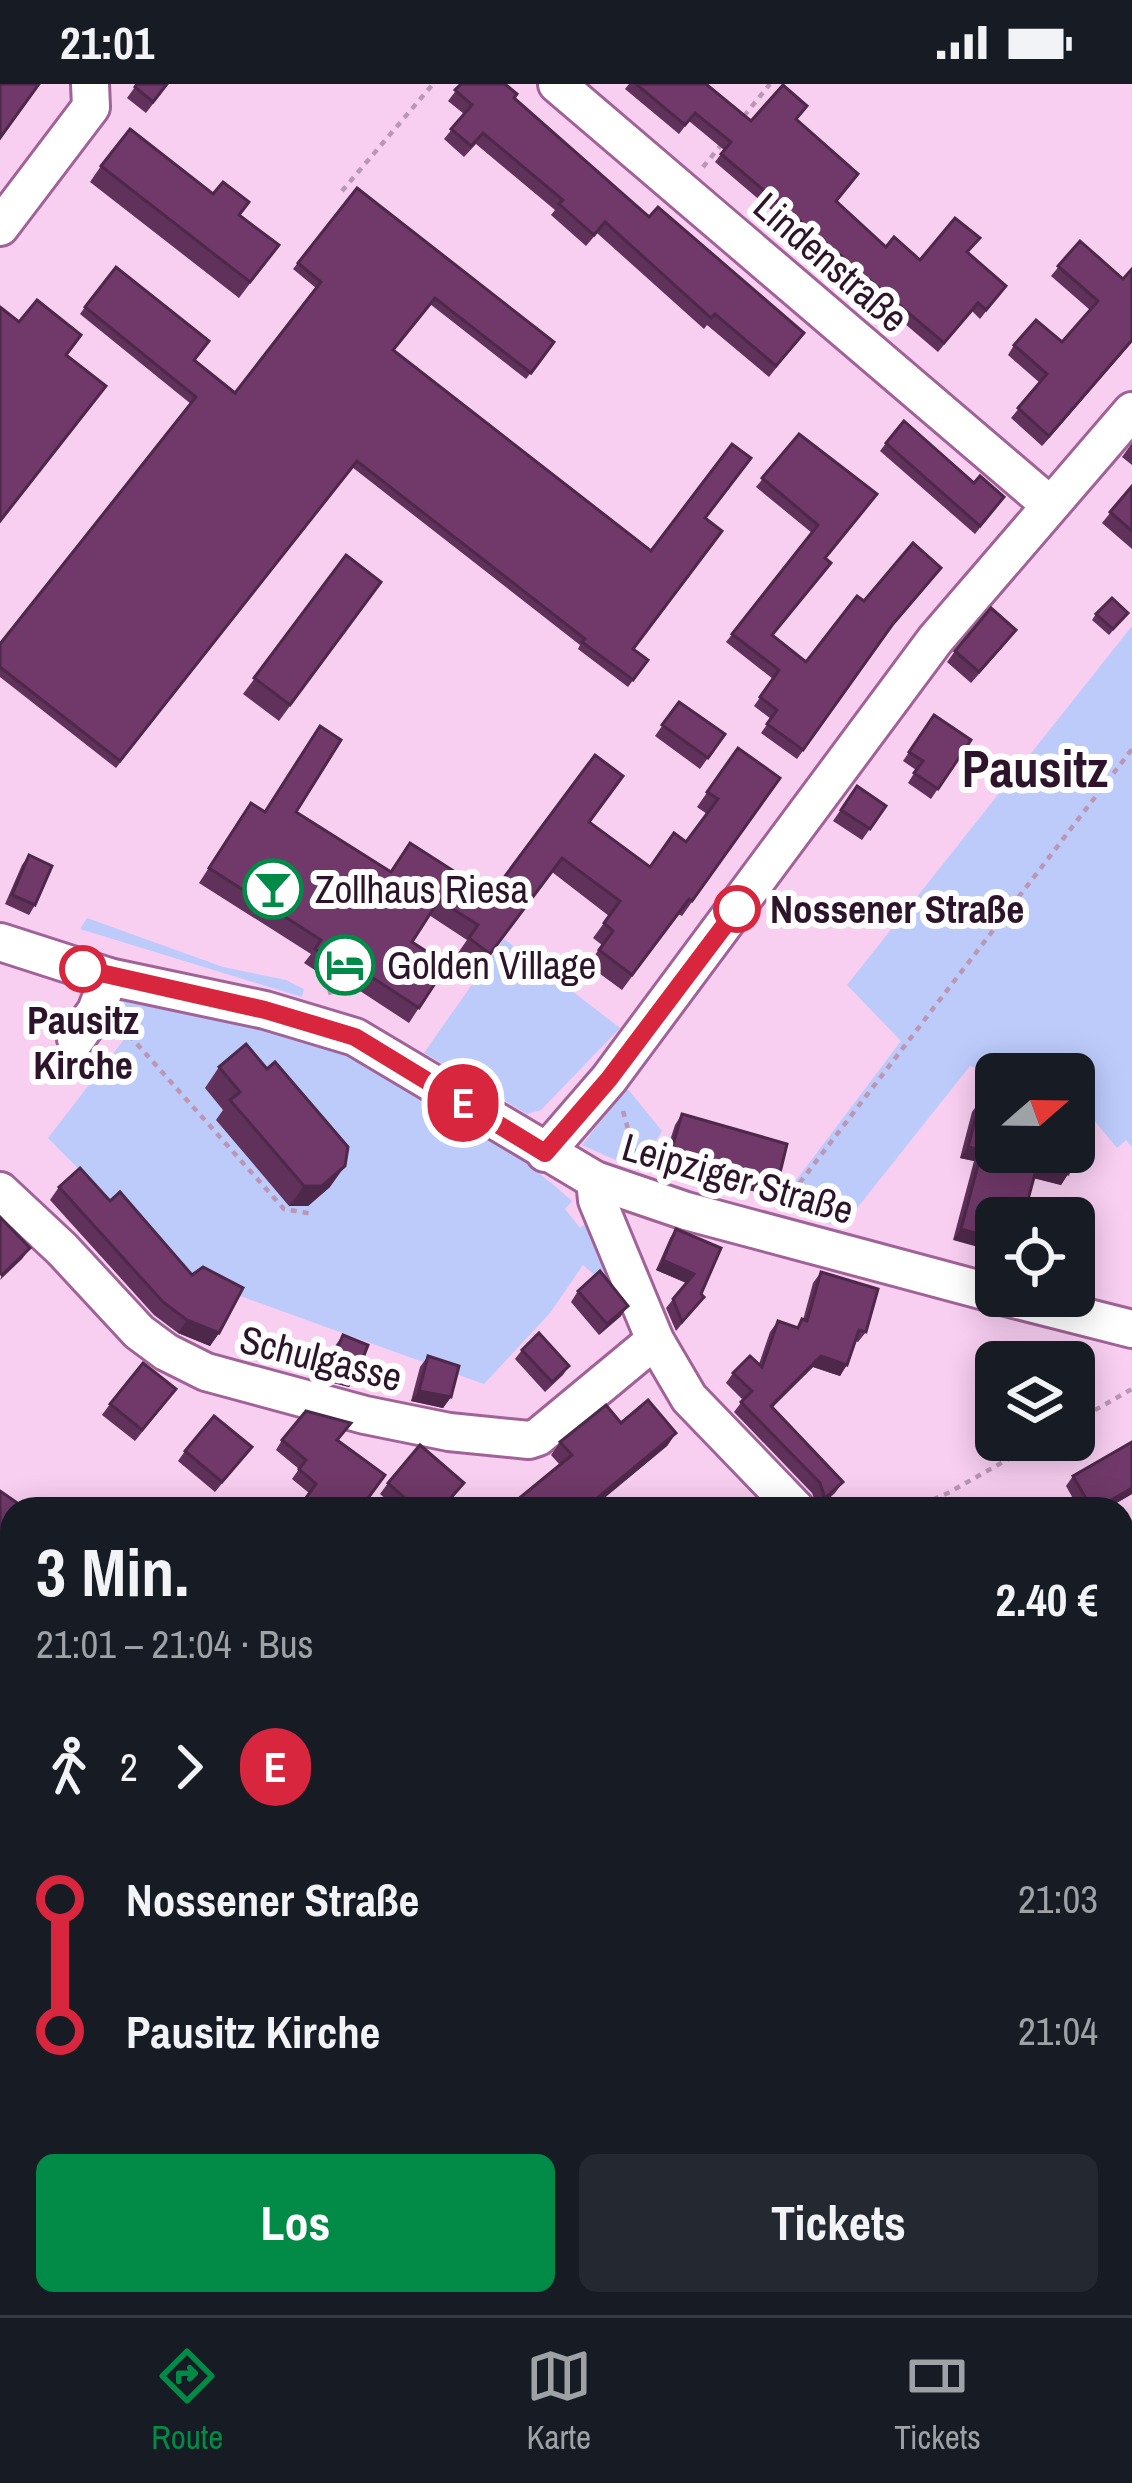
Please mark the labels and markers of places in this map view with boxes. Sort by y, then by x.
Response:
bar icon: Zollhaus Riesa [242,858,304,920]
place label: Zollhaus Riesa [315,863,529,915]
place label: Nossener Straße [770,883,1024,935]
marker: Nossener Straße [715,887,759,931]
hotel icon: Golden Village [314,934,376,996]
place label: Golden Village [387,939,596,991]
marker: Pausitz Kirche [61,947,105,991]
place label: Pausitz Kirche [27,994,139,1091]

